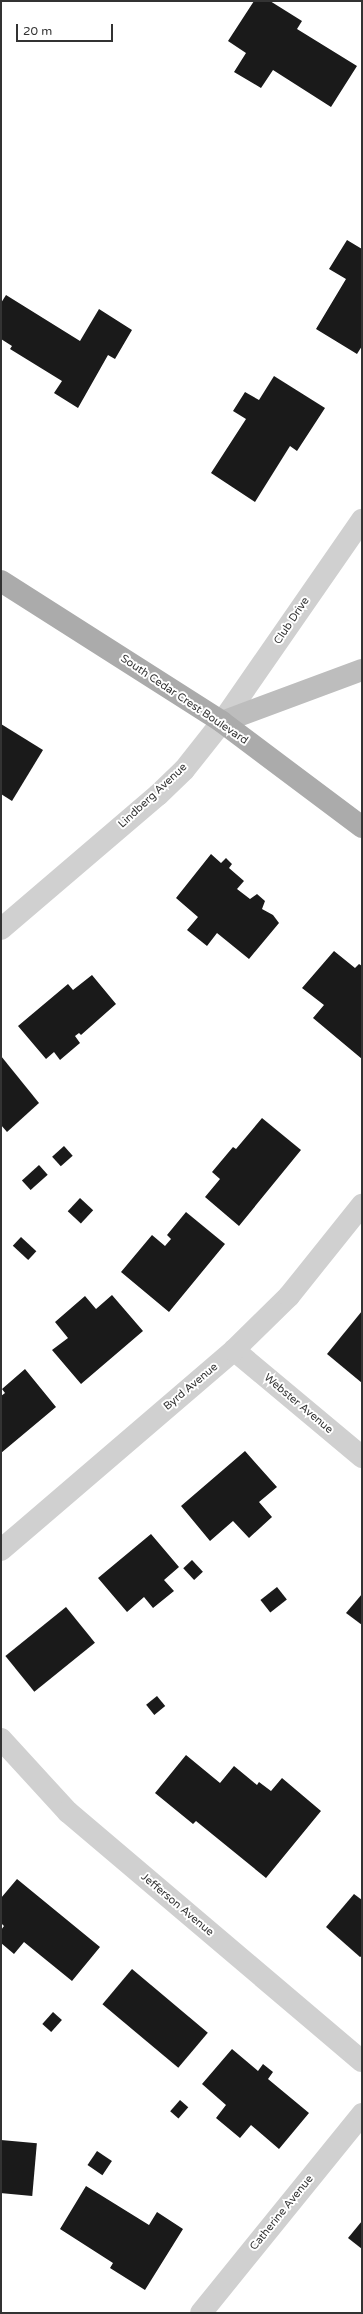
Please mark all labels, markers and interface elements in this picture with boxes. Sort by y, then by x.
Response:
scale bar [18,16,115,42]
text: 20 m [23,24,52,38]
street label: Club Drive [271,595,313,647]
street label: South Cedar Crest Boulevard [118,652,250,748]
street label: Lindberg Avenue [116,761,190,831]
street label: Byrd Avenue [161,1361,221,1413]
street label: Webster Avenue [261,1371,335,1437]
street label: Jefferson Avenue [138,1871,216,1939]
street label: Catherine Avenue [248,2173,316,2253]

